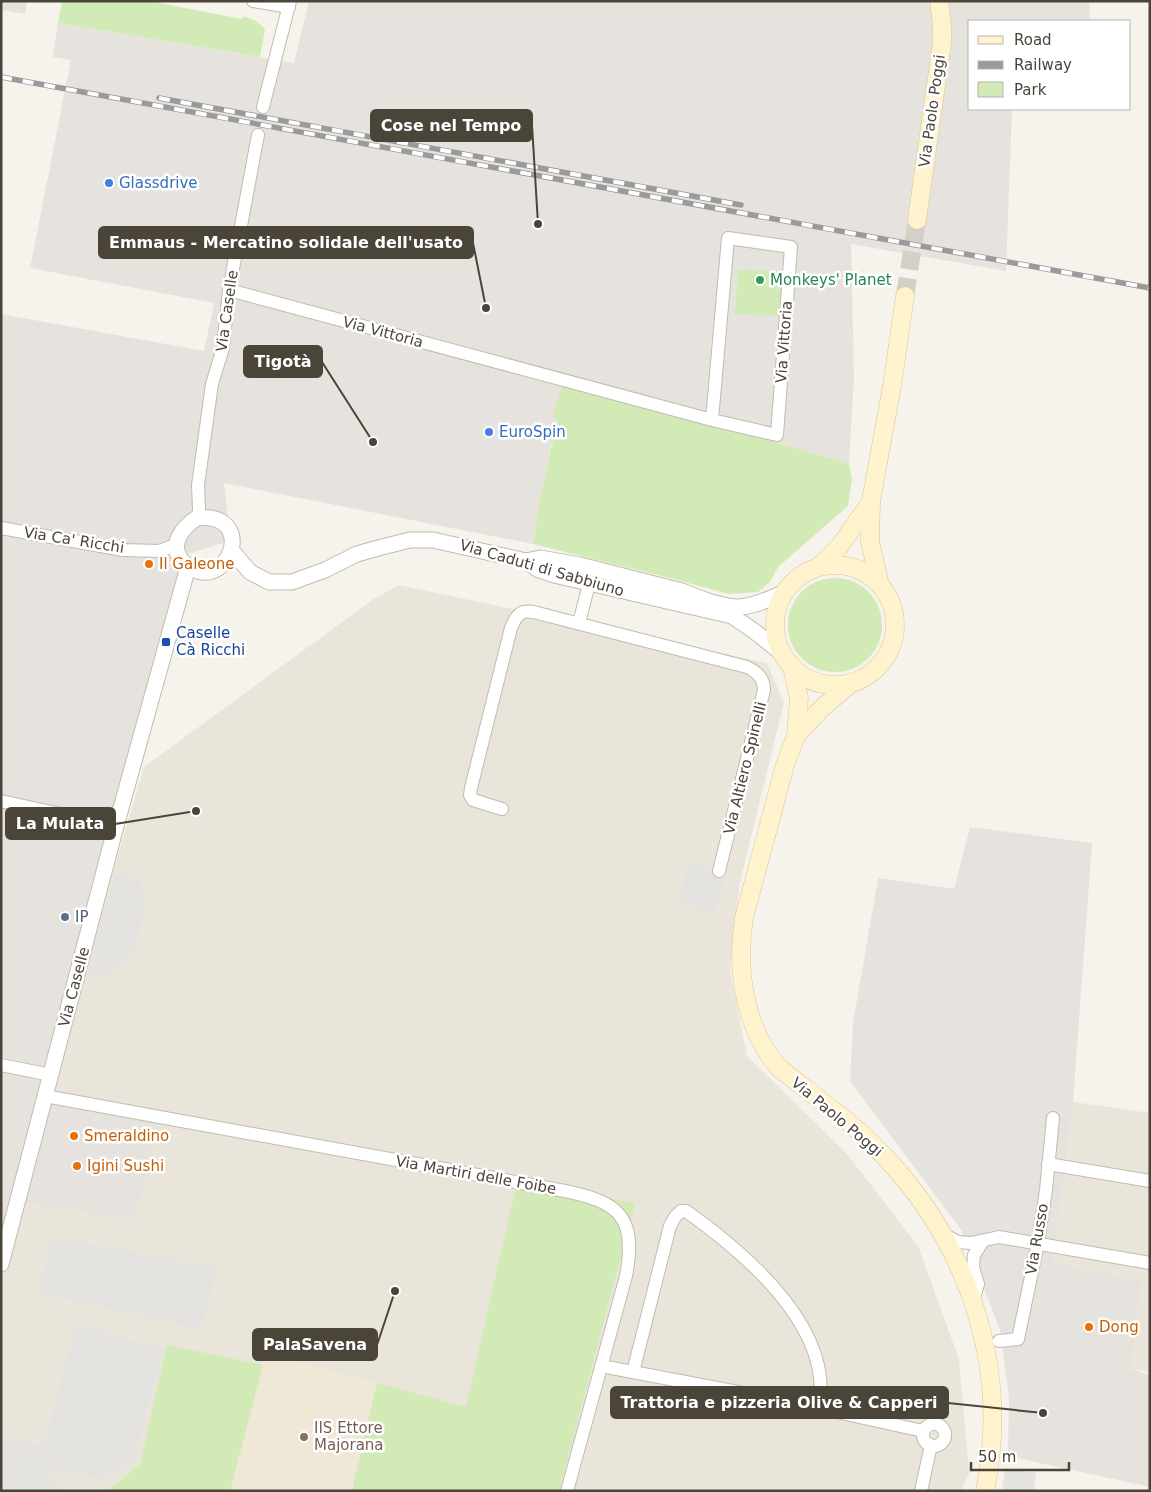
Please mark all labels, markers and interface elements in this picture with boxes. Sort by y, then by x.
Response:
legend [968,20,1131,110]
text: Road [1014,31,1052,49]
street label: Via Paolo Poggi [915,53,949,169]
text: Railway [1014,56,1072,74]
text: Park [1014,81,1047,99]
callout: Cose nel Tempo [371,110,532,141]
text: Cose nel Tempo [381,116,521,135]
place label: Glassdrive [119,174,198,192]
marker: Glassdrive [103,177,115,189]
callout: Emmaus - Mercatino solidale dell'usato [99,227,473,258]
text: Emmaus - Mercatino solidale dell'usato [109,233,463,252]
street label: Via Caselle [212,269,242,353]
place label: Monkeys' Planet [770,271,892,289]
marker: Monkeys' Planet [754,274,766,286]
street label: Via Vittoria [772,300,796,384]
street label: Via Vittoria [341,313,425,351]
callout: Tigotà [244,346,322,377]
text: Tigotà [254,352,312,371]
place label: EuroSpin [499,423,566,441]
marker: EuroSpin [483,426,495,438]
street label: Via Ca' Ricchi [23,523,125,557]
street label: Via Caduti di Sabbiuno [458,536,626,600]
place label: Il Galeone [159,555,234,573]
marker: Il Galeone [143,558,155,570]
place label: Caselle Cà Ricchi [176,624,245,659]
marker: Caselle Cà Ricchi [160,636,172,648]
street label: Via Altiero Spinelli [720,700,770,836]
callout: La Mulata [6,808,115,839]
text: La Mulata [16,814,104,833]
place label: IP [75,908,88,926]
marker: IP [59,911,71,923]
street label: Via Caselle [55,945,93,1029]
street label: Via Paolo Poggi [788,1074,886,1160]
place label: Smeraldino [84,1127,169,1145]
marker: Smeraldino [68,1130,80,1142]
street label: Via Martiri delle Foibe [394,1152,558,1198]
place label: Igini Sushi [87,1157,164,1175]
marker: Igini Sushi [71,1160,83,1172]
street label: Via Russo [1022,1202,1052,1276]
place label: Dong [1099,1318,1139,1336]
marker: Dong [1083,1321,1095,1333]
callout: PalaSavena [253,1329,377,1360]
text: PalaSavena [263,1335,367,1354]
callout: Trattoria e pizzeria Olive & Capperi [611,1387,948,1418]
text: Trattoria e pizzeria Olive & Capperi [620,1393,938,1412]
place label: IIS Ettore Majorana [314,1419,384,1454]
marker: IIS Ettore Majorana [298,1431,310,1443]
scale bar [971,1440,1068,1472]
text: 50 m [978,1448,1016,1466]

